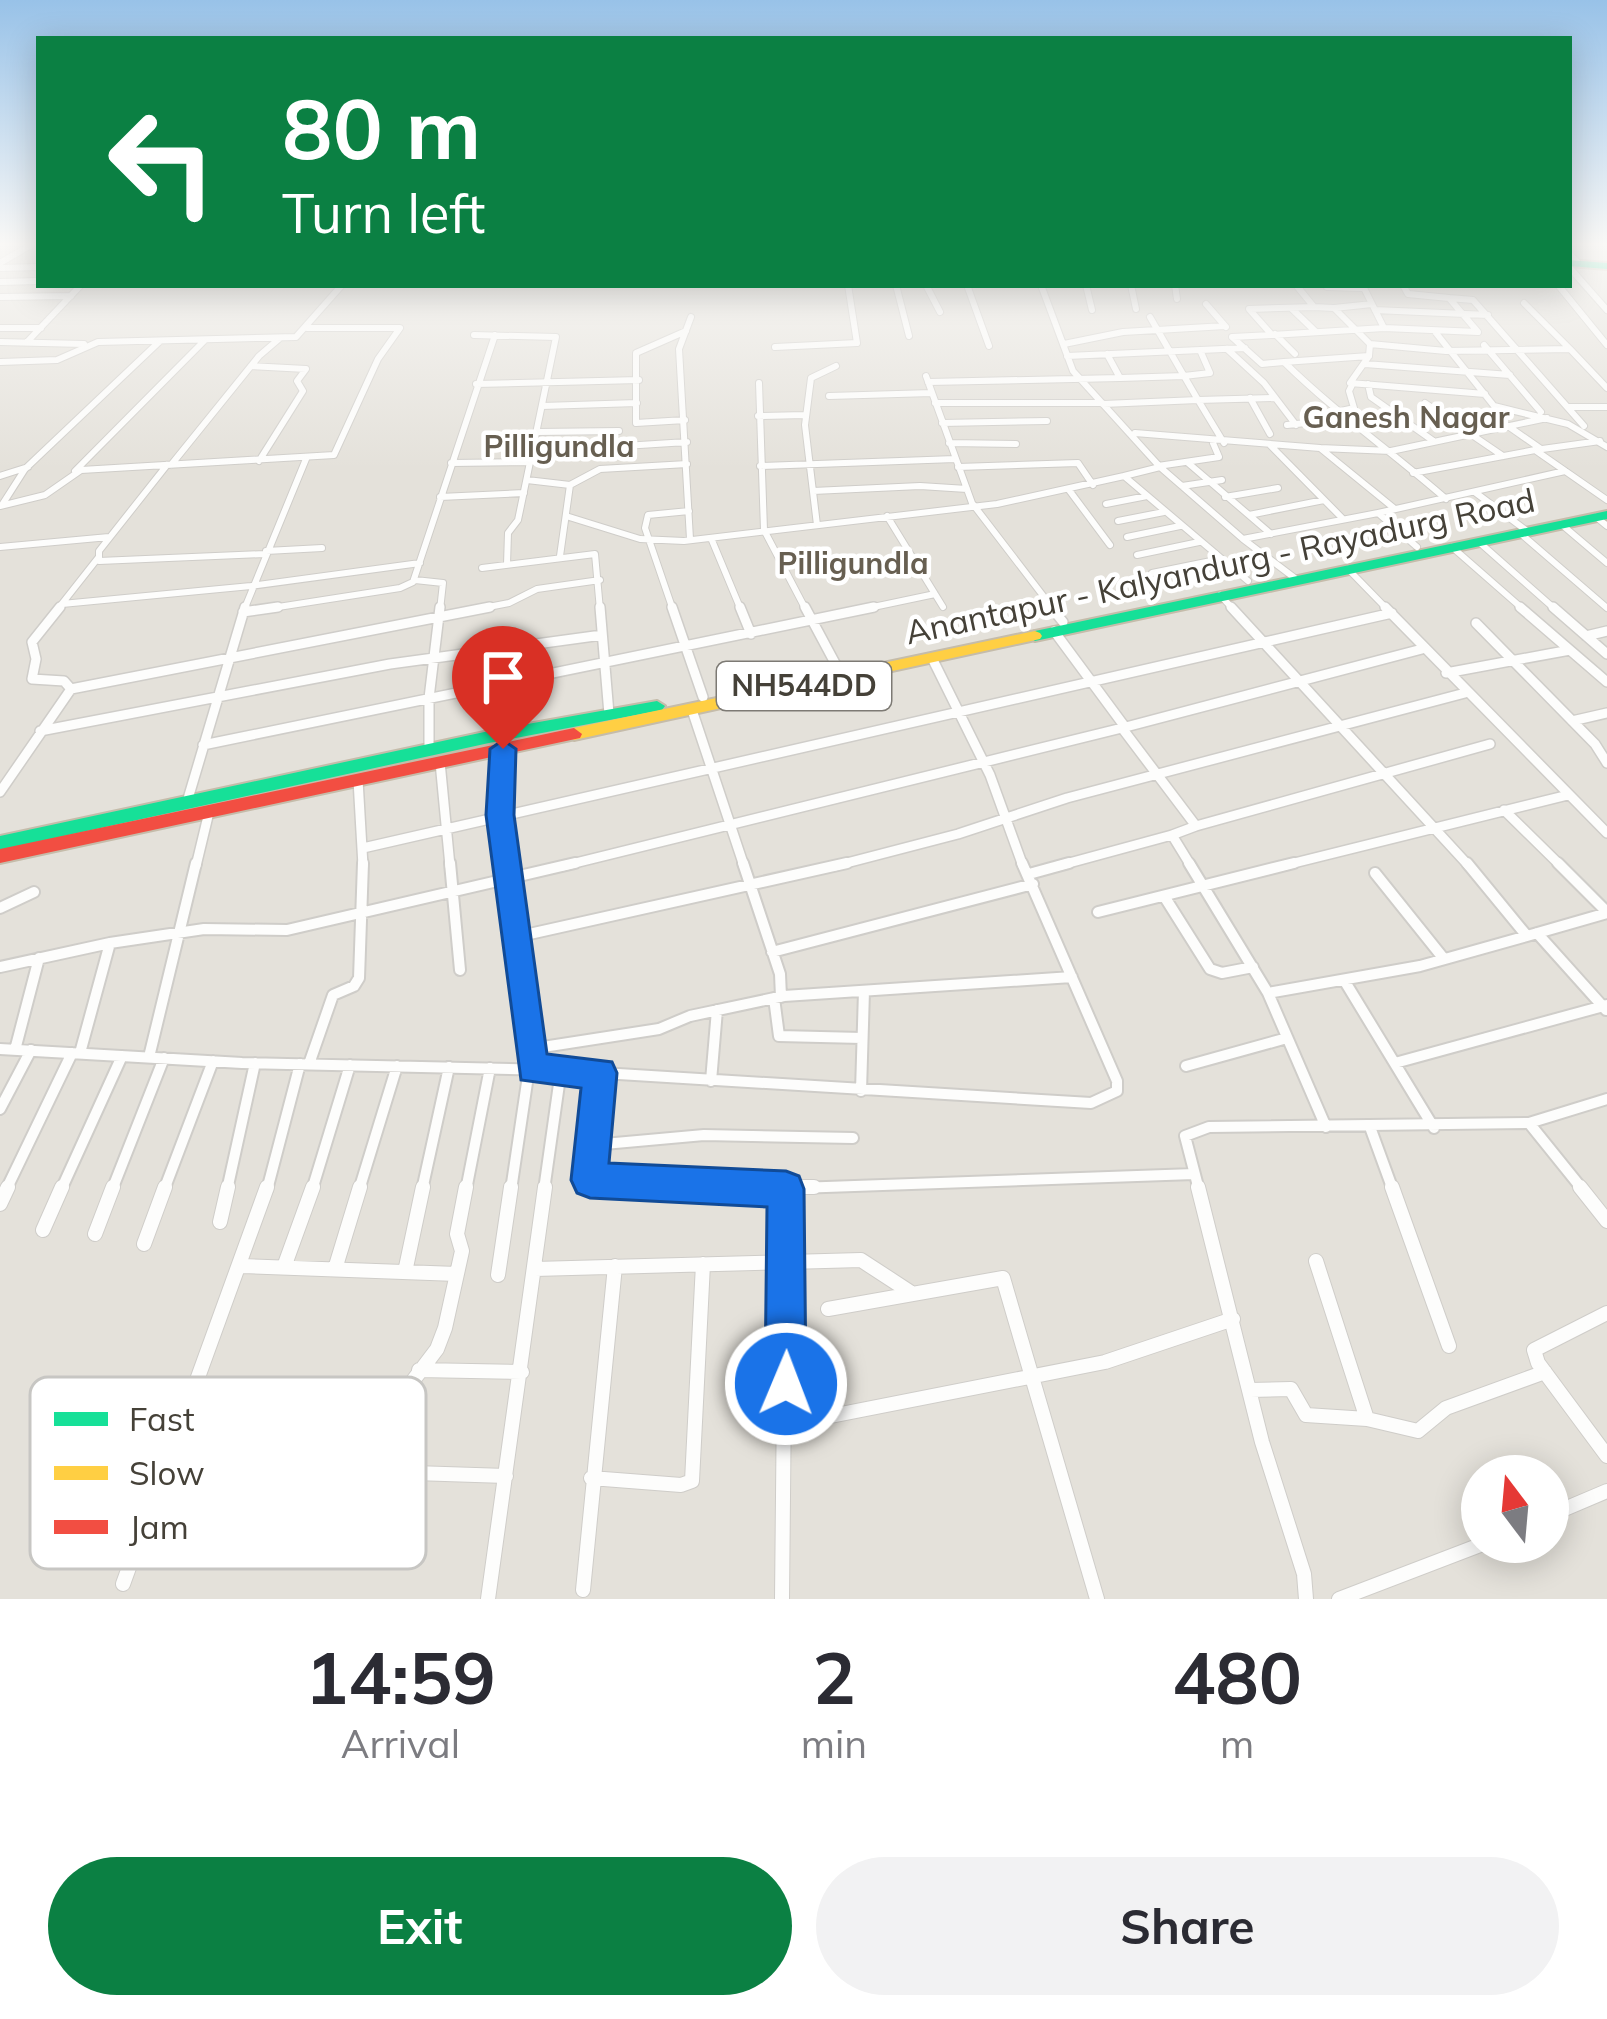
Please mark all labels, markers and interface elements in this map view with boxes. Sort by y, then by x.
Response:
text: 80 m [282,75,481,180]
icon: left [84,84,240,240]
text: Turn left [282,179,485,247]
district label: Ganesh Nagar [1303,398,1510,436]
district label: Pilligundla [484,427,634,465]
street label: Anantapur - Kalyandurg - Rayadurg Road [901,479,1538,652]
district label: Pilligundla [778,544,928,582]
pin [452,626,554,749]
icon: arrive [470,644,536,710]
road number: NH544DD [717,662,891,710]
position arrow [723,1321,849,1447]
legend [30,1377,426,1569]
text: Fast [129,1398,194,1439]
text: Slow [129,1452,205,1493]
north arrow [1461,1455,1569,1563]
map controls [1461,1455,1569,1563]
text: Jam [129,1506,189,1547]
text: 14:59 [305,1632,496,1722]
text: 2 [812,1632,856,1722]
text: 480 [1172,1632,1302,1722]
text: Arrival [341,1719,460,1768]
text: min [801,1719,867,1768]
text: m [1220,1719,1254,1768]
button: Exit [48,1857,792,1995]
button: Share [816,1857,1559,1995]

